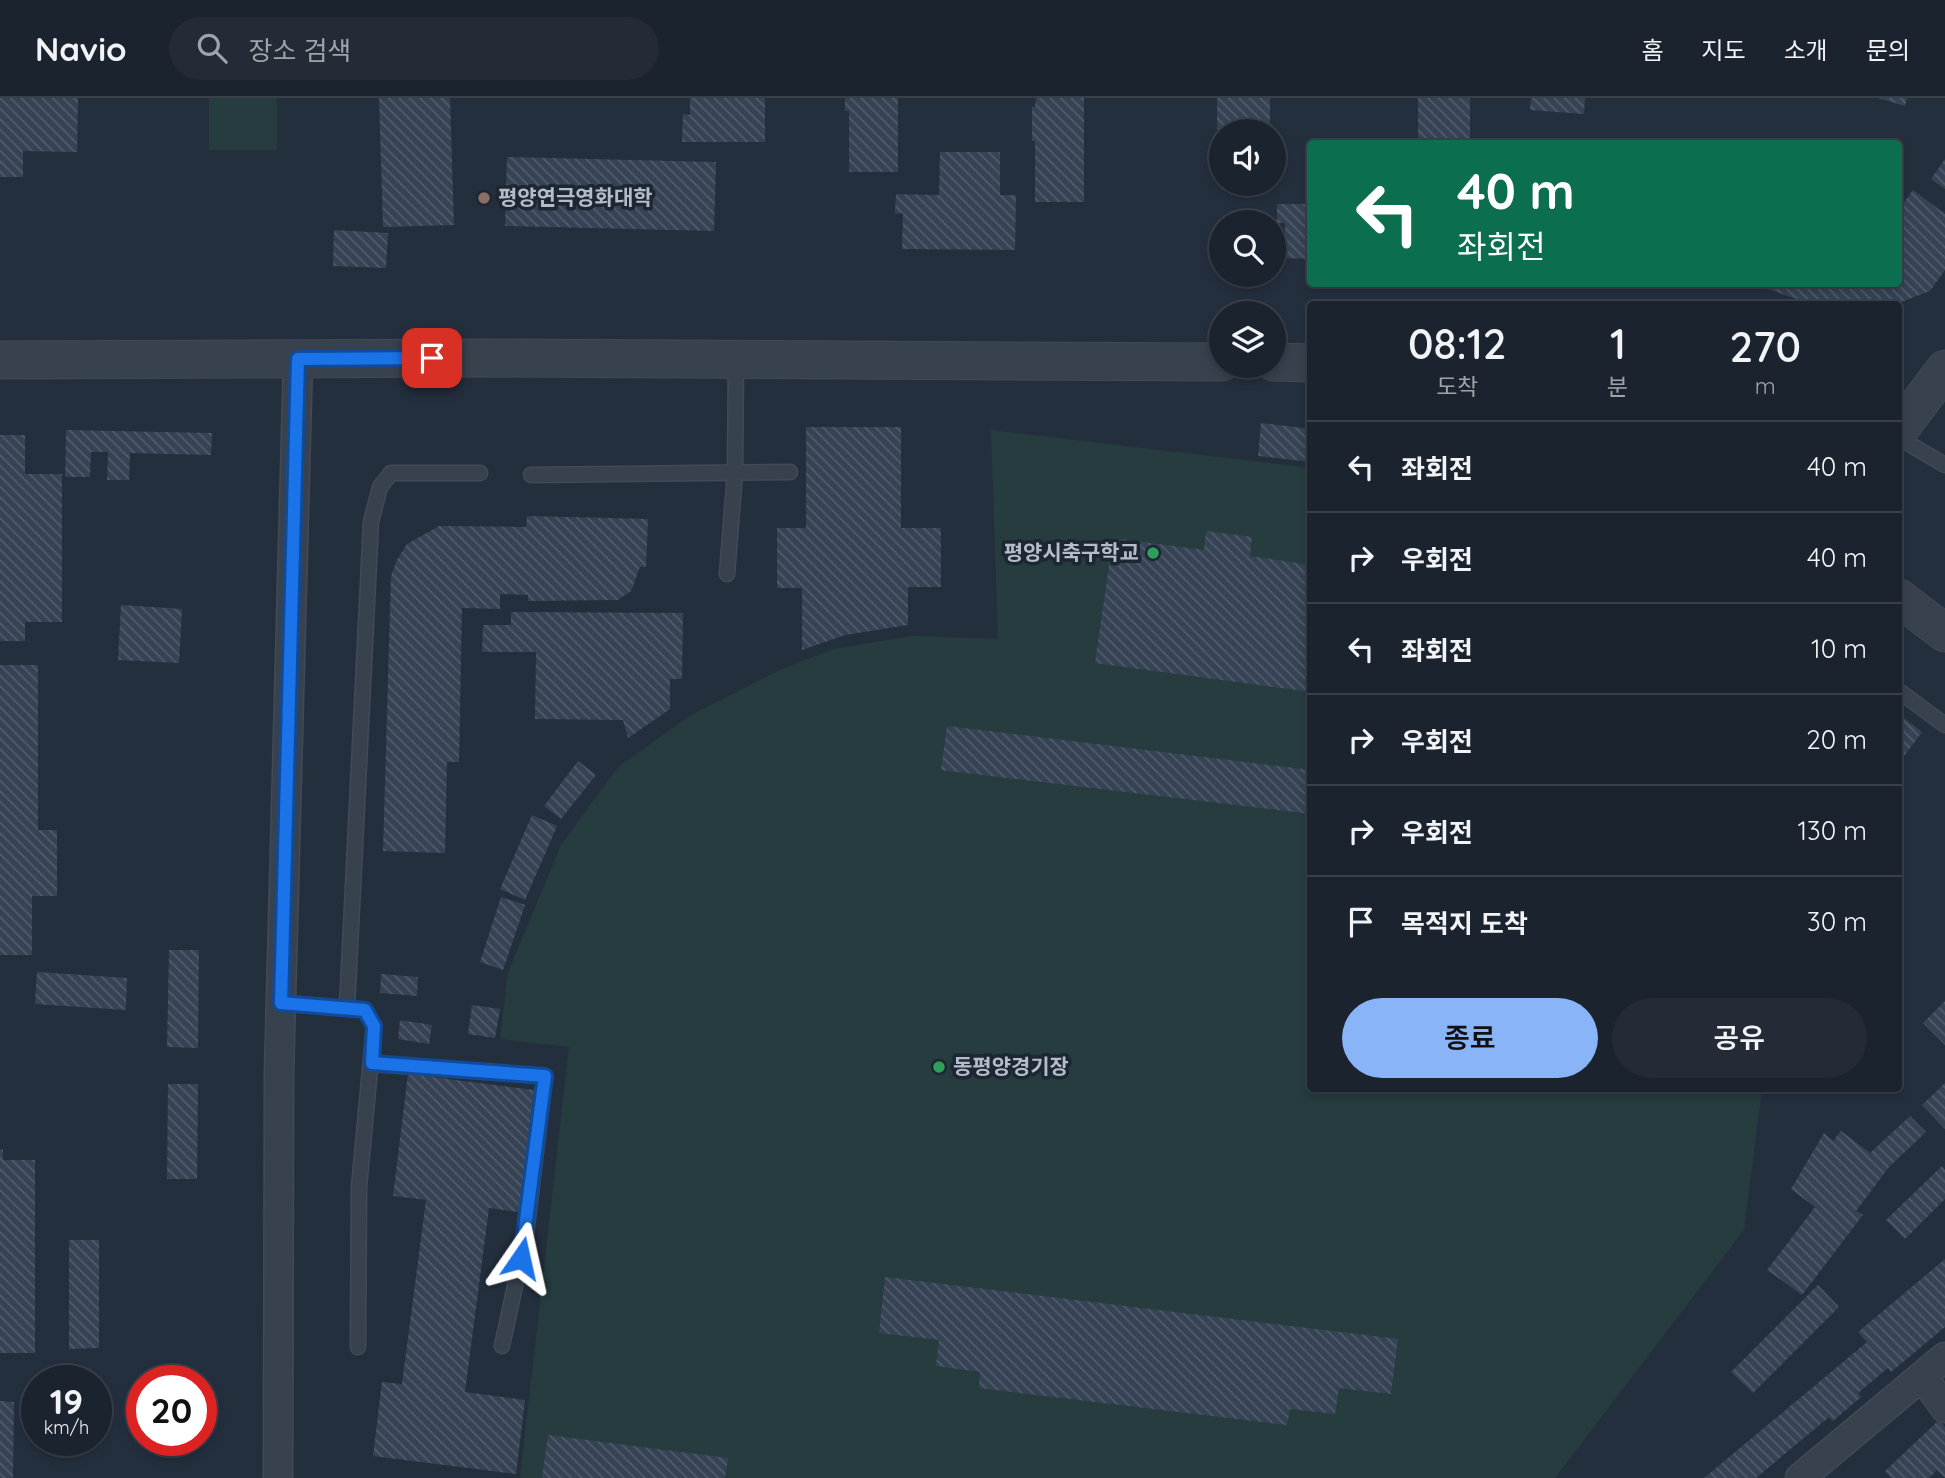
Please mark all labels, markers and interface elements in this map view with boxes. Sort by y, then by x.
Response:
search box [169,17,659,80]
text: Navio [35,28,127,69]
icon: search [193,29,231,67]
text: 장소 검색 [249,34,351,67]
text: 홈 [1641,35,1663,65]
text: 지도 [1701,35,1746,65]
text: 소개 [1784,35,1828,65]
text: 문의 [1866,35,1910,65]
map controls [1209,119,1286,378]
button: sound [1209,119,1286,196]
text: 40 m [1457,160,1575,221]
icon: left [1342,168,1433,259]
place label: 평양연극영화대학 [498,184,653,210]
marker: 평양연극영화대학 [476,190,492,206]
button: search [1209,210,1286,287]
text: 좌회전 [1457,226,1545,266]
button: layers [1209,301,1286,378]
text: 08:12 [1408,317,1506,370]
text: 1 [1610,317,1626,370]
text: 270 [1729,320,1801,373]
pin [402,328,462,388]
icon: arrive [413,339,451,377]
text: m [1755,371,1776,400]
text: 도착 [1436,372,1478,401]
text: 분 [1607,372,1629,401]
icon: left [1342,448,1380,486]
text: 40 m [1807,450,1867,483]
text: 좌회전 [1401,452,1473,485]
place label: 평양시축구학교 [1004,539,1139,565]
icon: right [1342,539,1380,577]
text: 40 m [1807,541,1867,574]
text: 우회전 [1401,543,1473,576]
marker: 평양시축구학교 [1145,545,1161,561]
icon: left [1342,630,1380,668]
text: 10 m [1811,632,1867,665]
text: 좌회전 [1401,634,1473,667]
icon: right [1342,721,1380,759]
text: 20 m [1806,723,1867,756]
text: 우회전 [1401,725,1473,758]
icon: right [1342,812,1380,850]
text: 130 m [1797,814,1867,847]
text: 우회전 [1401,816,1473,849]
icon: arrive [1342,903,1380,941]
text: 30 m [1807,905,1867,938]
text: 목적지 도착 [1401,907,1528,940]
button: 종료 [1342,998,1598,1078]
button: 공유 [1612,998,1867,1078]
place label: 동평양경기장 [953,1053,1069,1079]
marker: 동평양경기장 [931,1059,947,1075]
position arrow [484,1221,558,1295]
speed limit sign: 20 [126,1365,217,1456]
text: 19 [50,1379,83,1423]
text: km/h [44,1416,89,1439]

